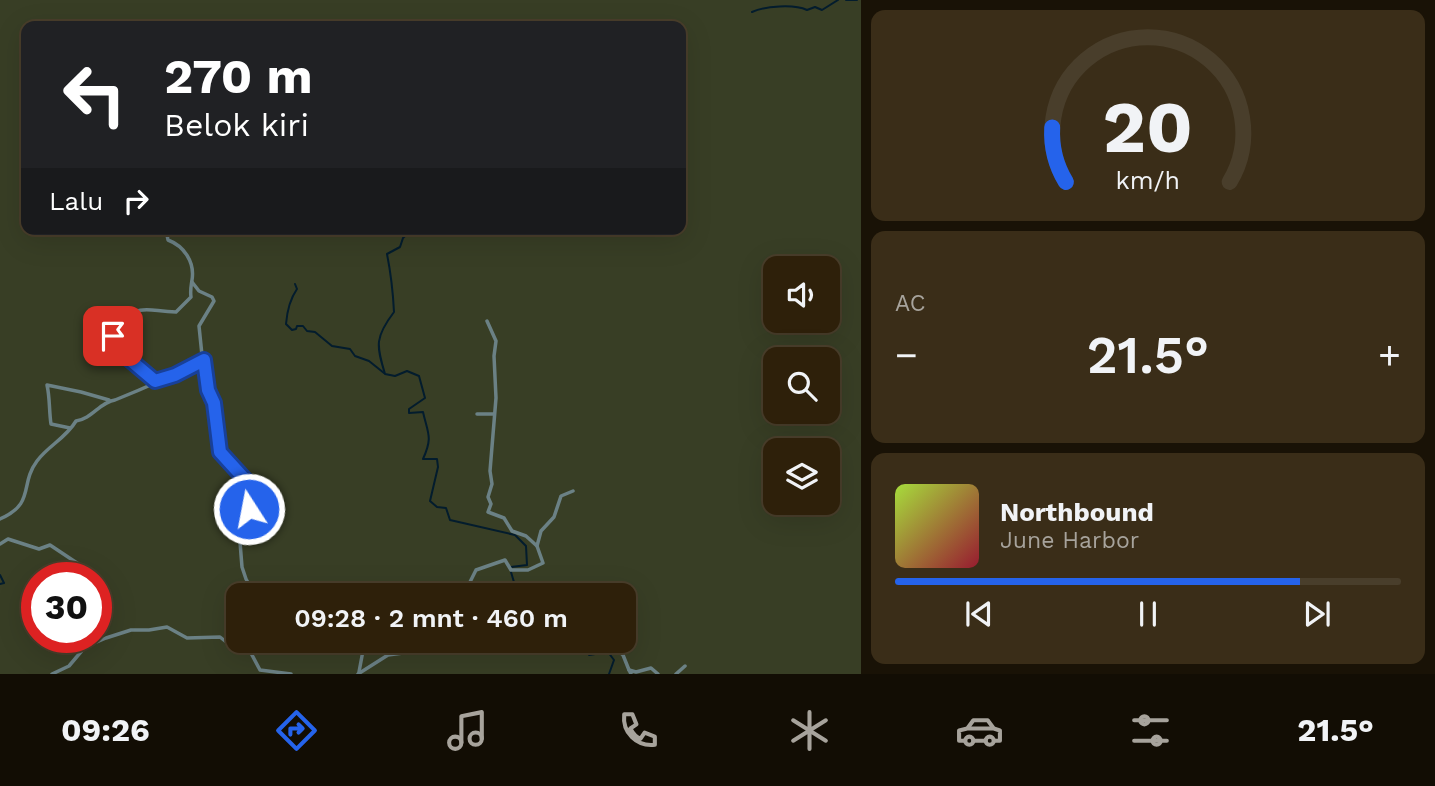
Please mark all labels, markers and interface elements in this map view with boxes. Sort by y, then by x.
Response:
text: 270 m [164,47,313,105]
icon: left [49,49,140,140]
text: 20 [1103,84,1193,170]
text: Belok kiri [164,106,309,144]
text: km/h [1116,165,1180,194]
icon: right [117,182,155,220]
text: Lalu [49,186,103,216]
map controls [763,256,840,515]
button: sound [763,256,840,333]
text: AC [895,290,925,317]
pin [83,306,143,366]
icon: arrive [94,317,132,355]
text: 21.5° [1087,325,1209,386]
text: − [895,333,918,377]
text: + [1378,333,1401,377]
button: search [763,347,840,424]
button: layers [763,438,840,515]
position arrow [212,472,286,546]
text: Northbound [1000,497,1154,527]
text: June Harbor [1000,527,1139,554]
speed limit sign: 30 [21,562,112,653]
icon: previous [960,595,998,633]
icon: pause [1129,595,1167,633]
icon: next [1298,595,1336,633]
text: 09:28 · 2 mnt · 460 m [294,603,568,633]
icon: directions [272,706,321,755]
icon: music [443,706,492,755]
icon: phone [614,706,663,755]
icon: climate [785,706,834,755]
icon: car [955,706,1004,755]
icon: filters [1126,706,1175,755]
text: 09:26 [61,711,150,749]
text: 21.5° [1297,711,1374,749]

